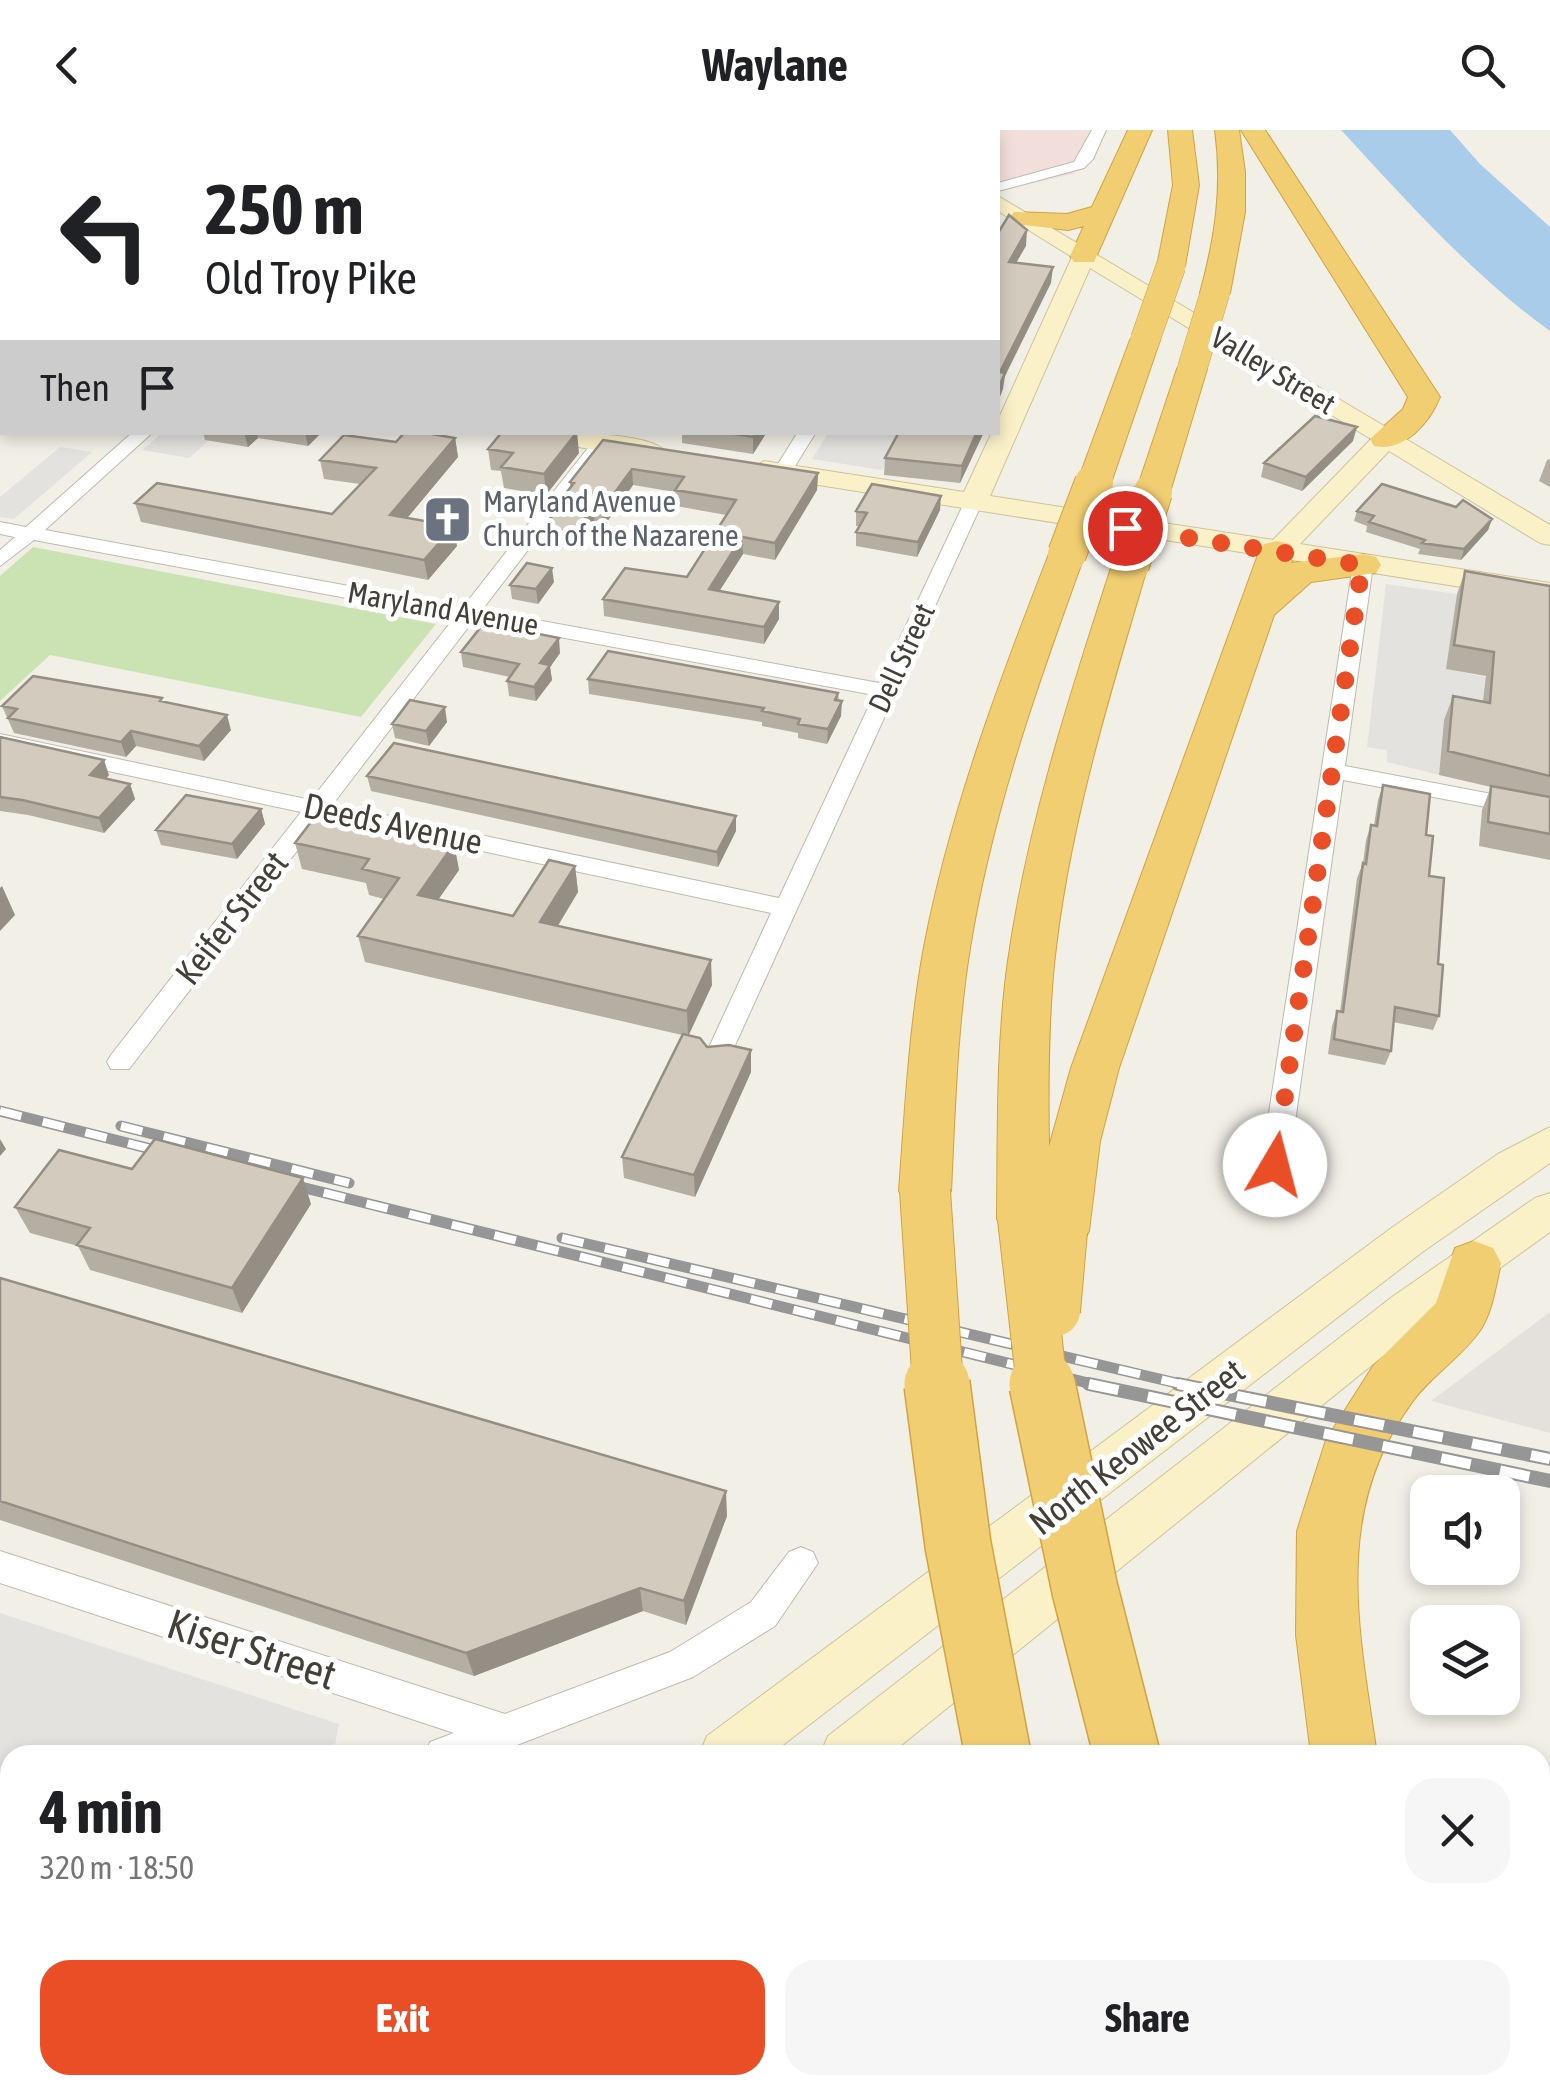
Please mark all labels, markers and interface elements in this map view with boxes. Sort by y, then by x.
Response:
icon: back [40,38,95,93]
icon: search [1455,38,1510,93]
text: Waylane [702,39,848,91]
text: 250 m [205,169,364,249]
icon: left [40,170,170,300]
text: Old Troy Pike [205,252,417,304]
street label: Valley Street [1205,320,1342,421]
icon: arrive [130,360,185,415]
text: Then [40,366,110,409]
place label: Maryland Avenue Church of the Nazarene [483,484,739,552]
pin [1083,486,1168,571]
church icon: Maryland Avenue Church of the Nazarene [422,493,474,545]
icon: arrive [1098,501,1153,556]
street label: Maryland Avenue [345,575,541,642]
street label: Dell Street [861,598,941,717]
street label: Deeds Avenue [300,785,486,861]
street label: Keifer Street [167,843,296,992]
position arrow [1223,1113,1327,1217]
street label: North Keowee Street [1021,1350,1252,1542]
map controls [1410,1475,1520,1715]
button: sound [1410,1475,1520,1585]
street label: Kiser Street [162,1599,342,1699]
button: layers [1410,1605,1520,1715]
text: 4 min [40,1777,163,1846]
button: close [1405,1778,1510,1883]
text: 320 m · 18:50 [40,1849,194,1886]
button: Exit [40,1960,765,2075]
button: Share [785,1960,1510,2075]

